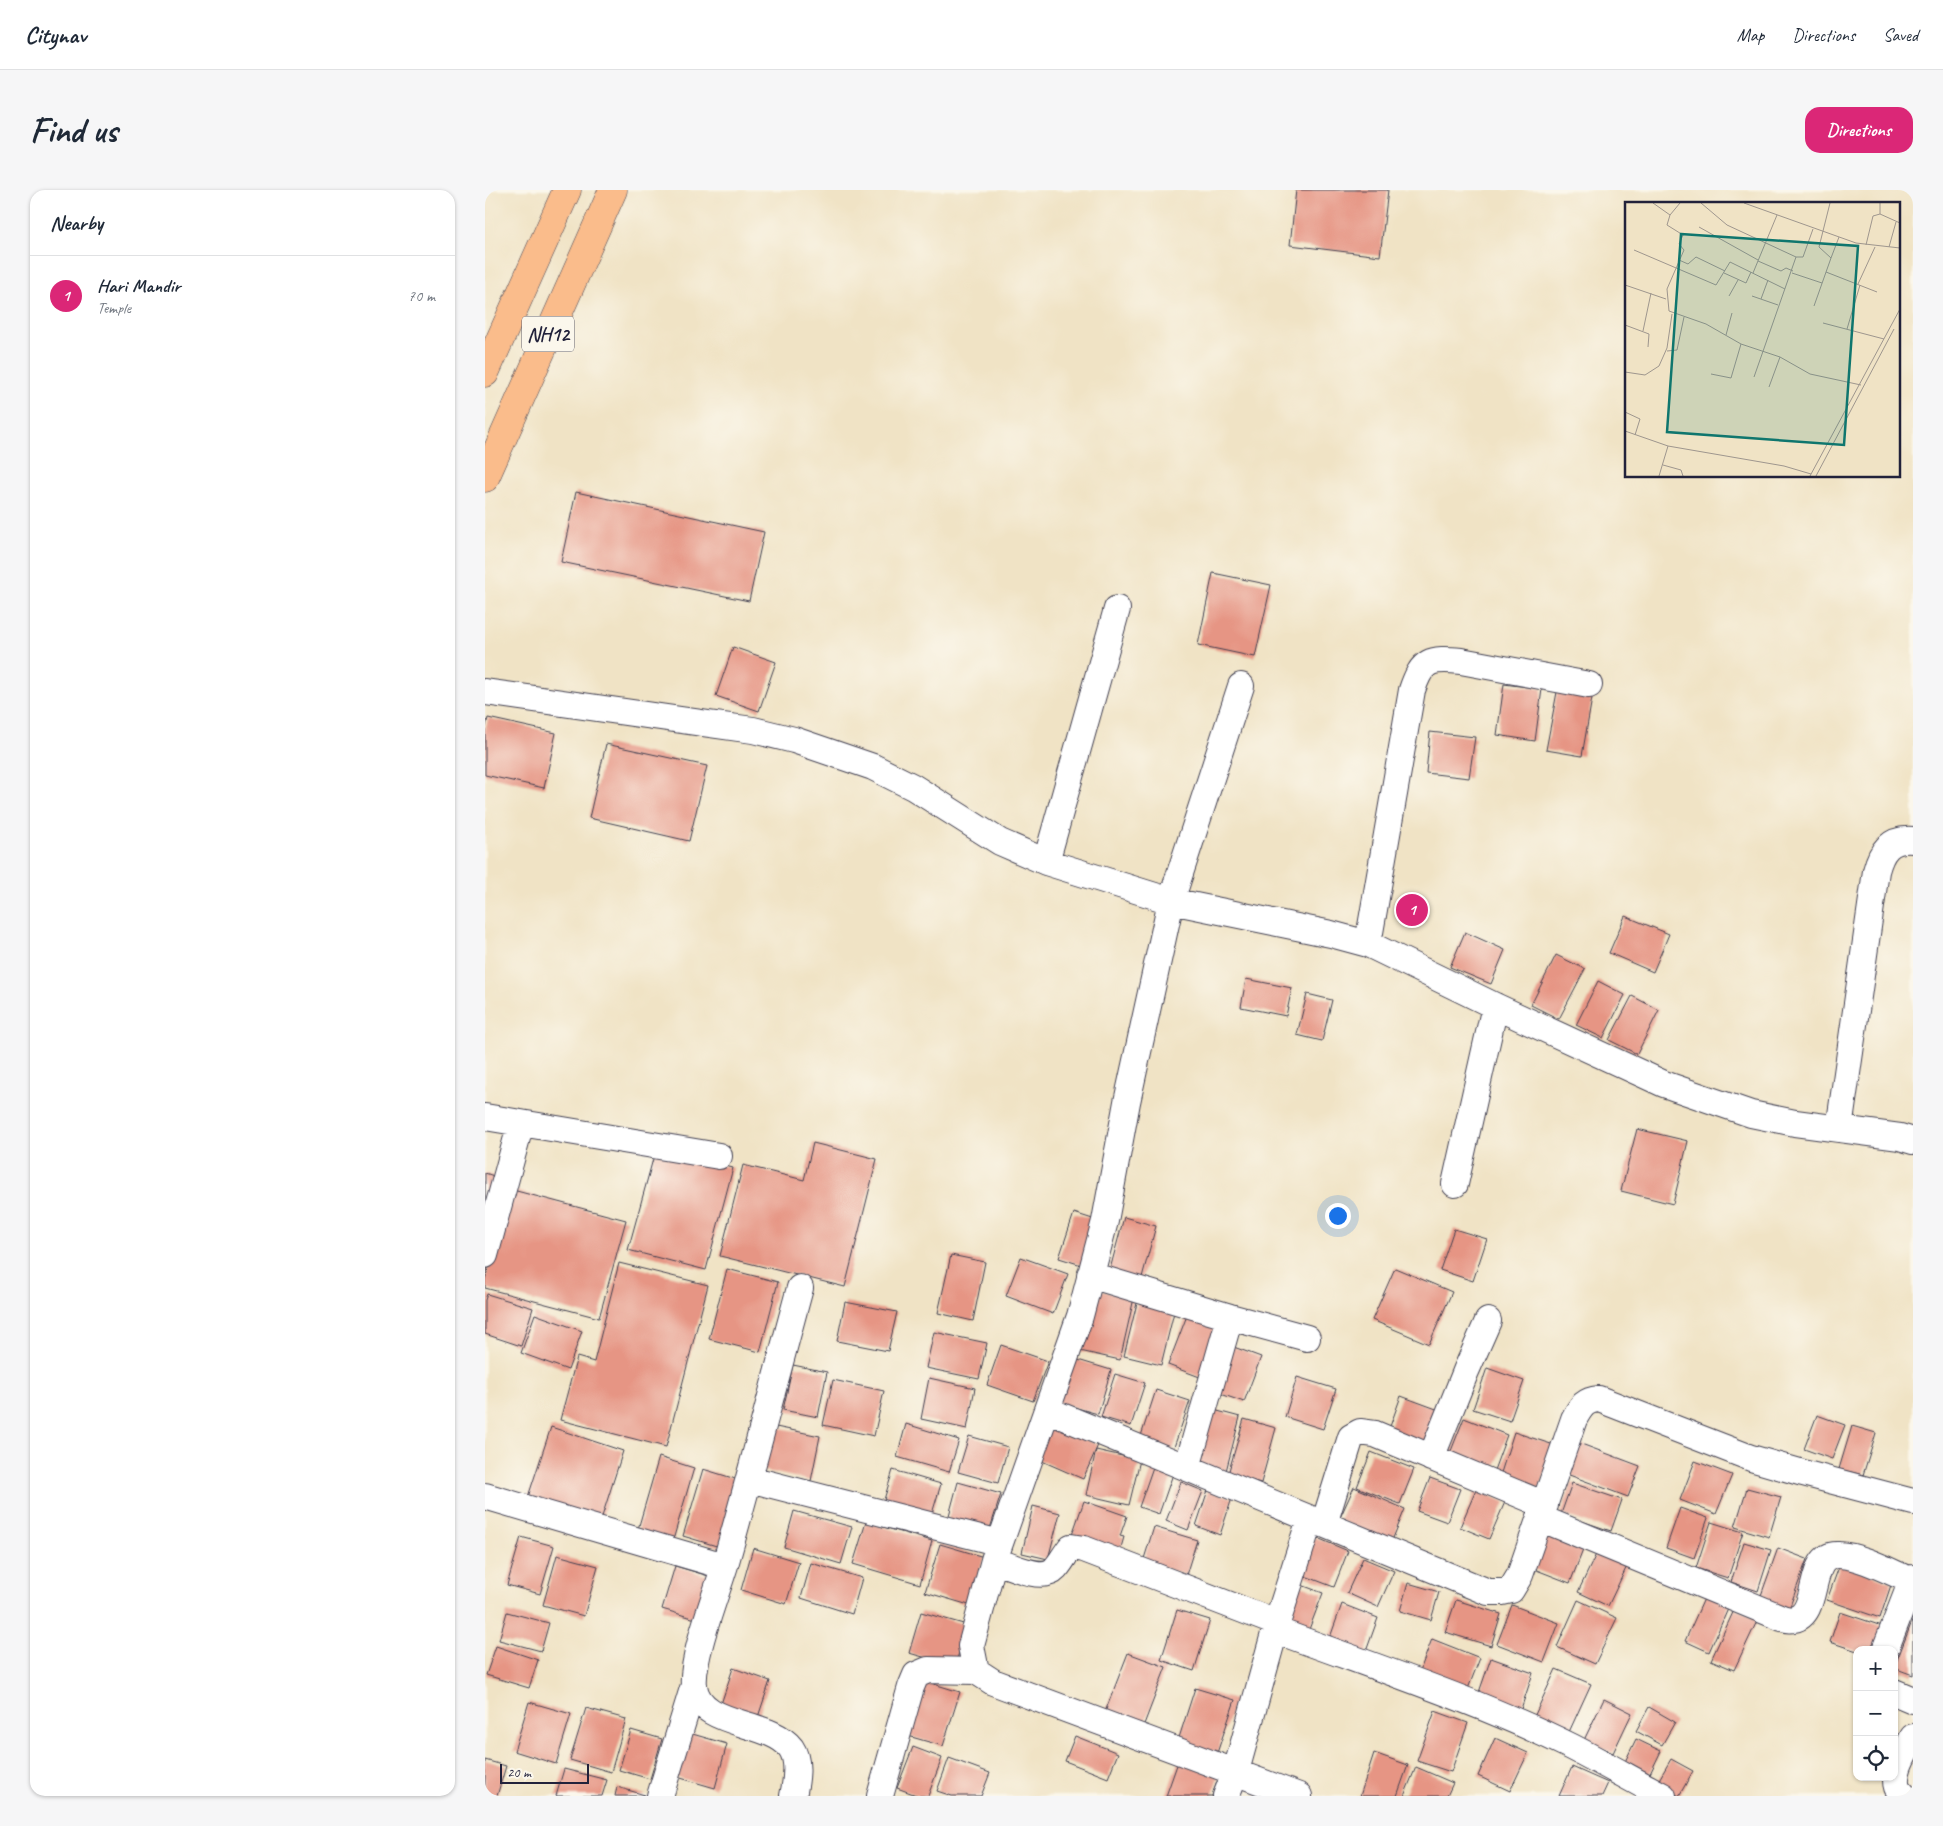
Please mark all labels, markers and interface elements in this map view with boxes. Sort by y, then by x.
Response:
text: Citynav [25,20,86,50]
text: Map [1737,24,1764,46]
text: Directions [1792,24,1855,46]
text: Saved [1883,24,1918,46]
button: Directions [1805,107,1913,153]
text: Find us [30,108,117,153]
inset map [1625,202,1901,478]
text: Nearby [50,210,103,236]
text: Hari Mandir [97,274,180,298]
text: 1 [62,286,70,306]
text: 70 m [408,286,435,306]
text: Temple [97,298,131,318]
road number: NH12 [522,316,574,352]
pin: 1 [1396,891,1428,929]
your location [1325,1203,1351,1229]
map controls [1853,1646,1898,1781]
button: + [1853,1646,1898,1691]
button: − [1853,1691,1898,1736]
button: locate [1853,1736,1898,1781]
scale bar [500,1761,589,1784]
text: 20 m [507,1764,531,1781]

